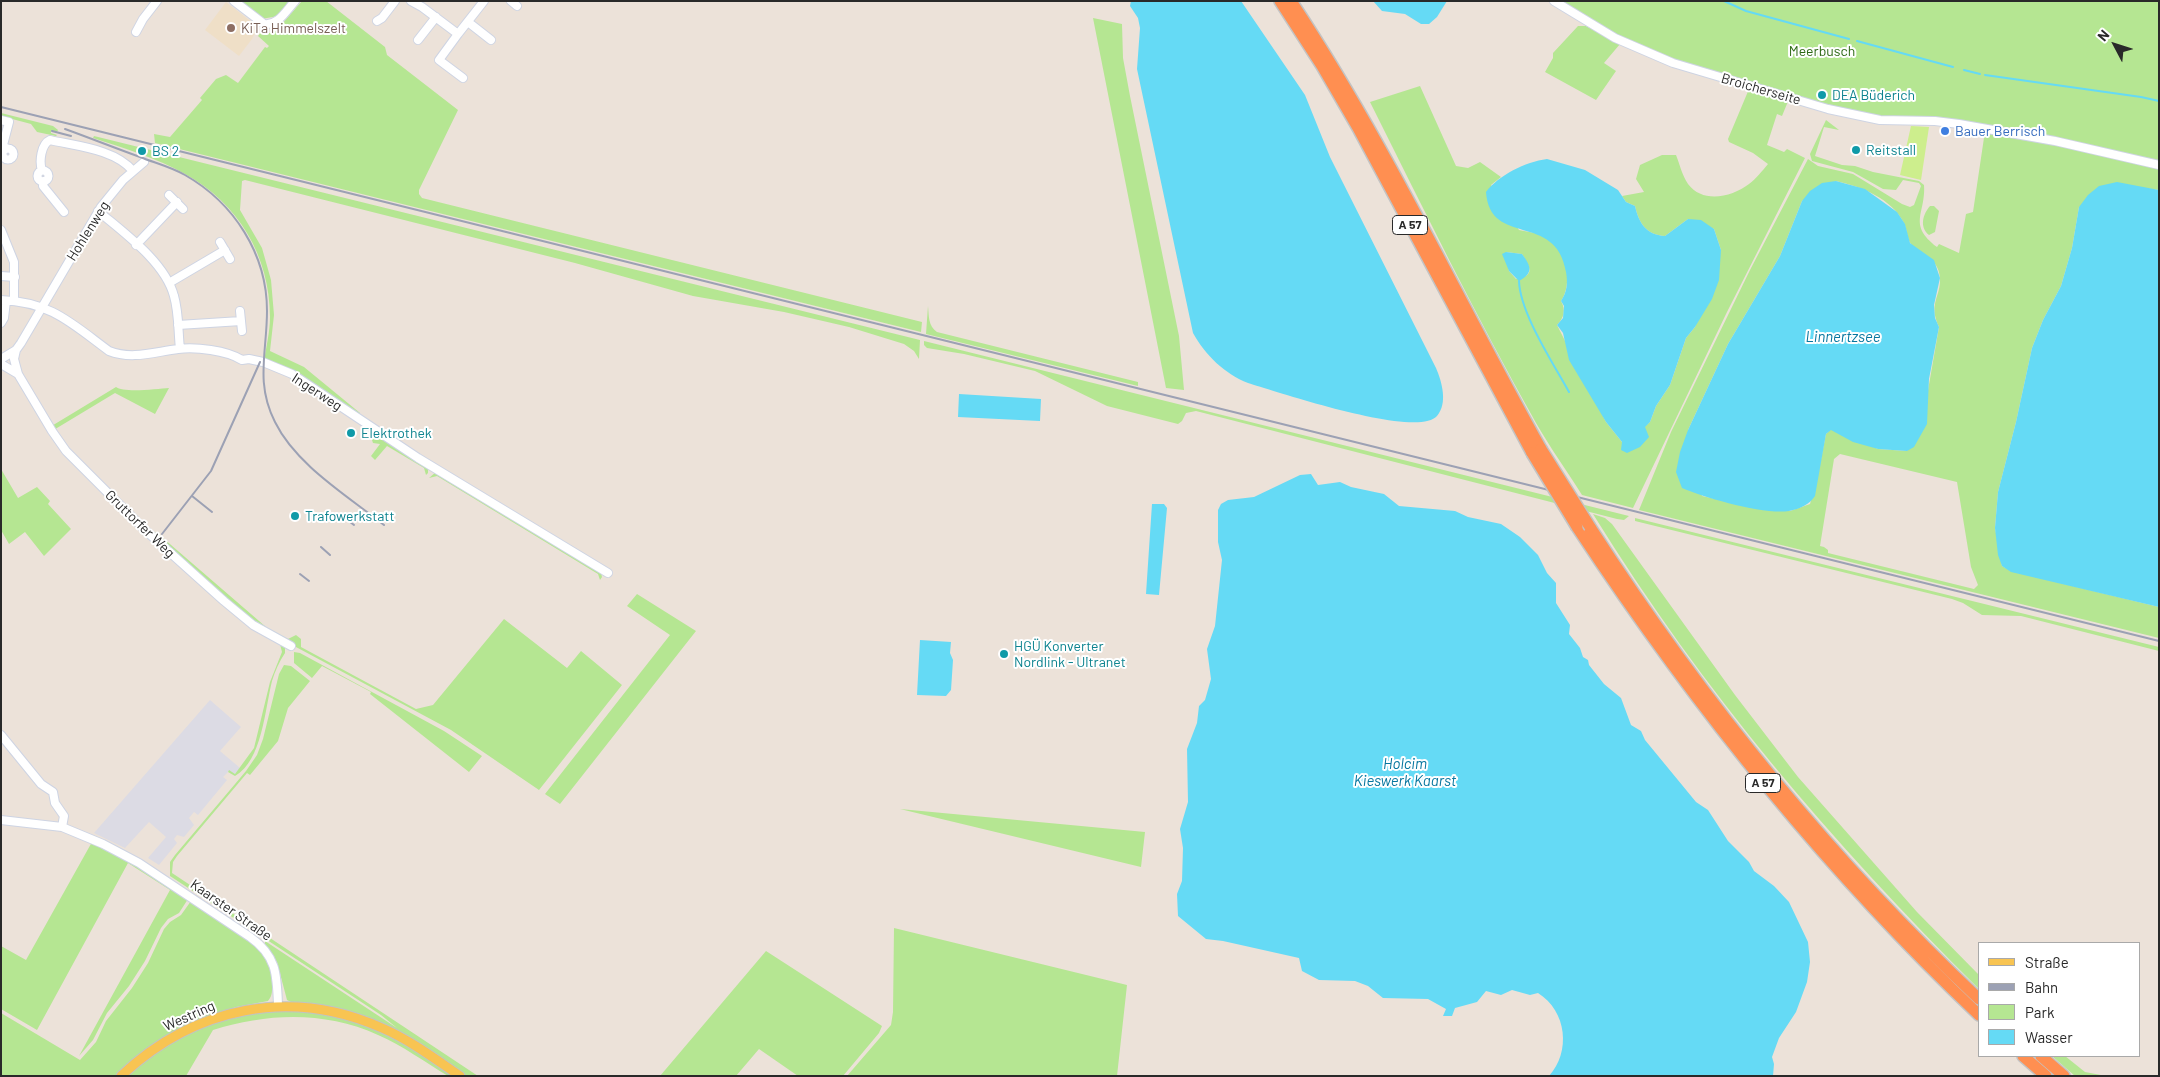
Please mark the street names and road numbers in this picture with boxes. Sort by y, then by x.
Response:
street label: Broicherseite [1719,70,1803,108]
street label: Hohlenweg [63,198,113,264]
road number: A 57 [1392,216,1428,234]
street label: Ingerweg [289,370,345,414]
street label: Gruttorfer Weg [102,487,178,561]
road number: A 57 [1746,774,1780,792]
street label: Kaarster Straße [187,876,275,944]
street label: Westring [161,997,217,1035]

